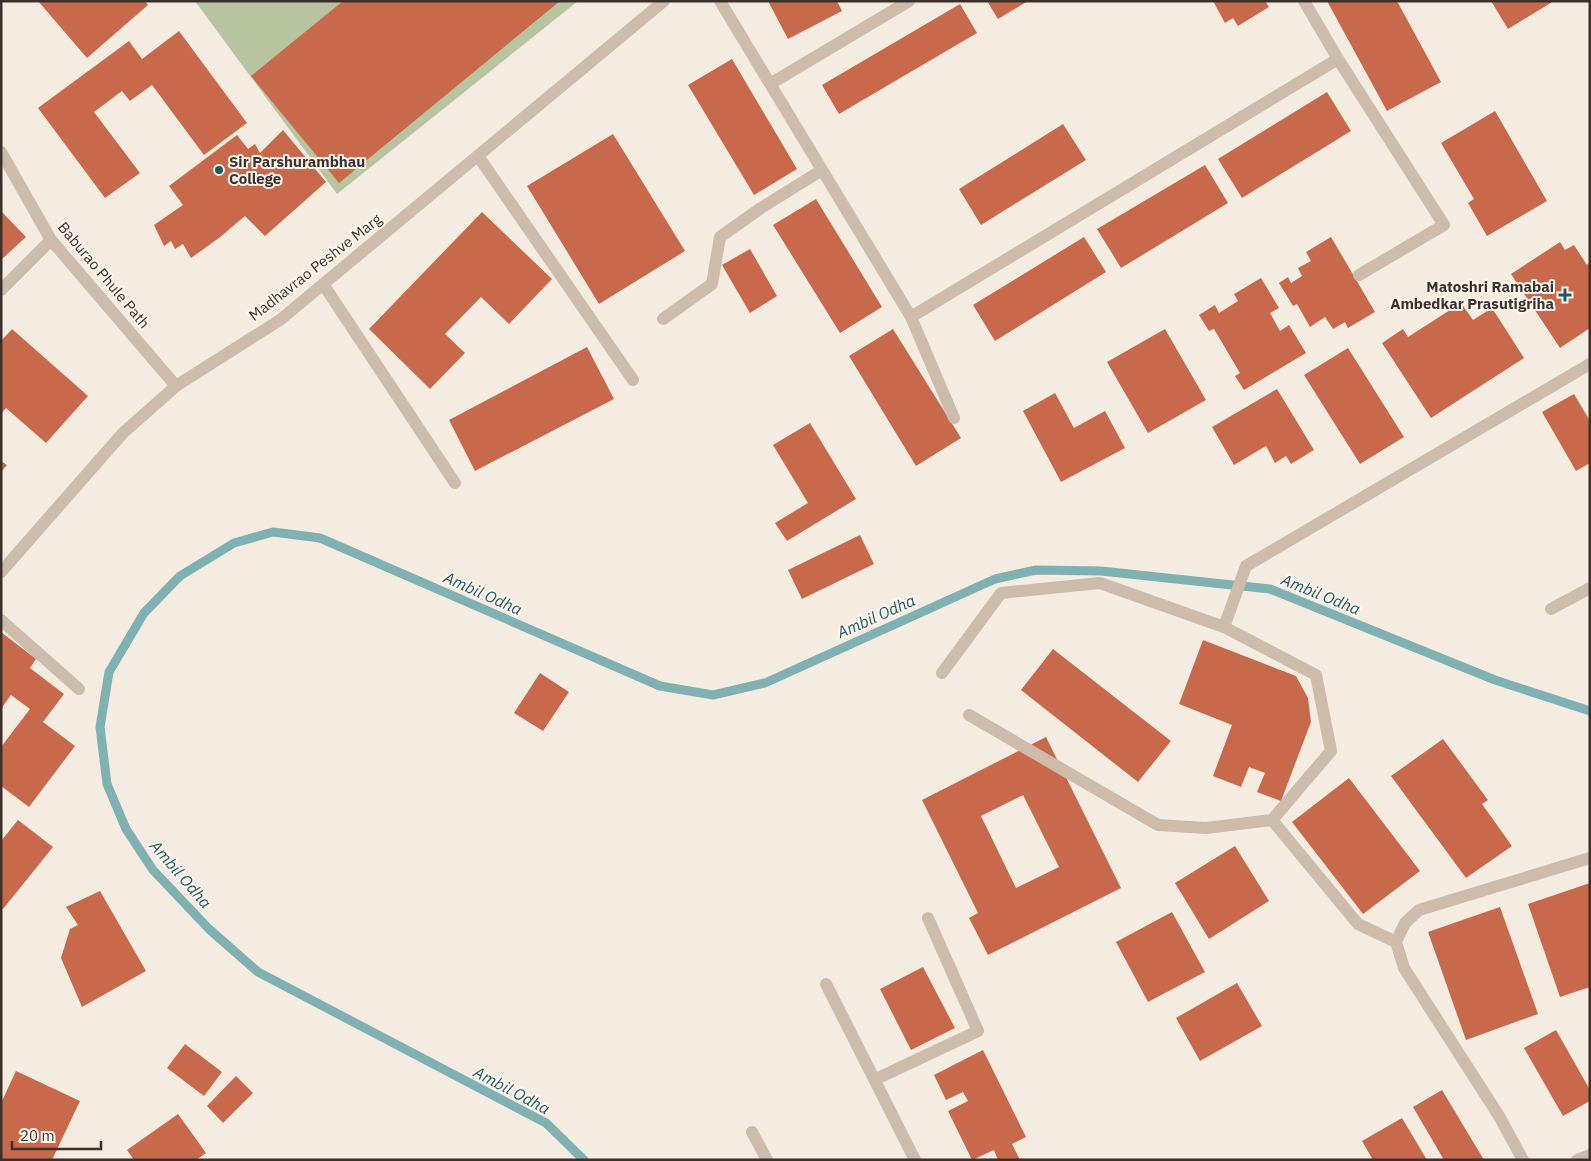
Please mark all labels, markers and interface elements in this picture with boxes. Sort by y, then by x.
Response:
place label: Sir Parshurambhau College [229,152,365,188]
marker: Sir Parshurambhau College [213,164,225,176]
street label: Madhavrao Peshve Marg [245,209,385,325]
street label: Baburao Phule Path [54,218,154,332]
place label: Matoshri Ramabai Ambedkar Prasutigriha [1390,277,1554,313]
marker: Matoshri Ramabai Ambedkar Prasutigriha [1558,288,1572,302]
water label: Ambil Odha [440,566,525,619]
water label: Ambil Odha [1278,569,1363,619]
water label: Ambil Odha [833,590,918,643]
water label: Ambil Odha [145,835,216,912]
water label: Ambil Odha [470,1061,554,1118]
scale bar [12,1118,101,1150]
text: 20 m [20,1126,55,1145]

